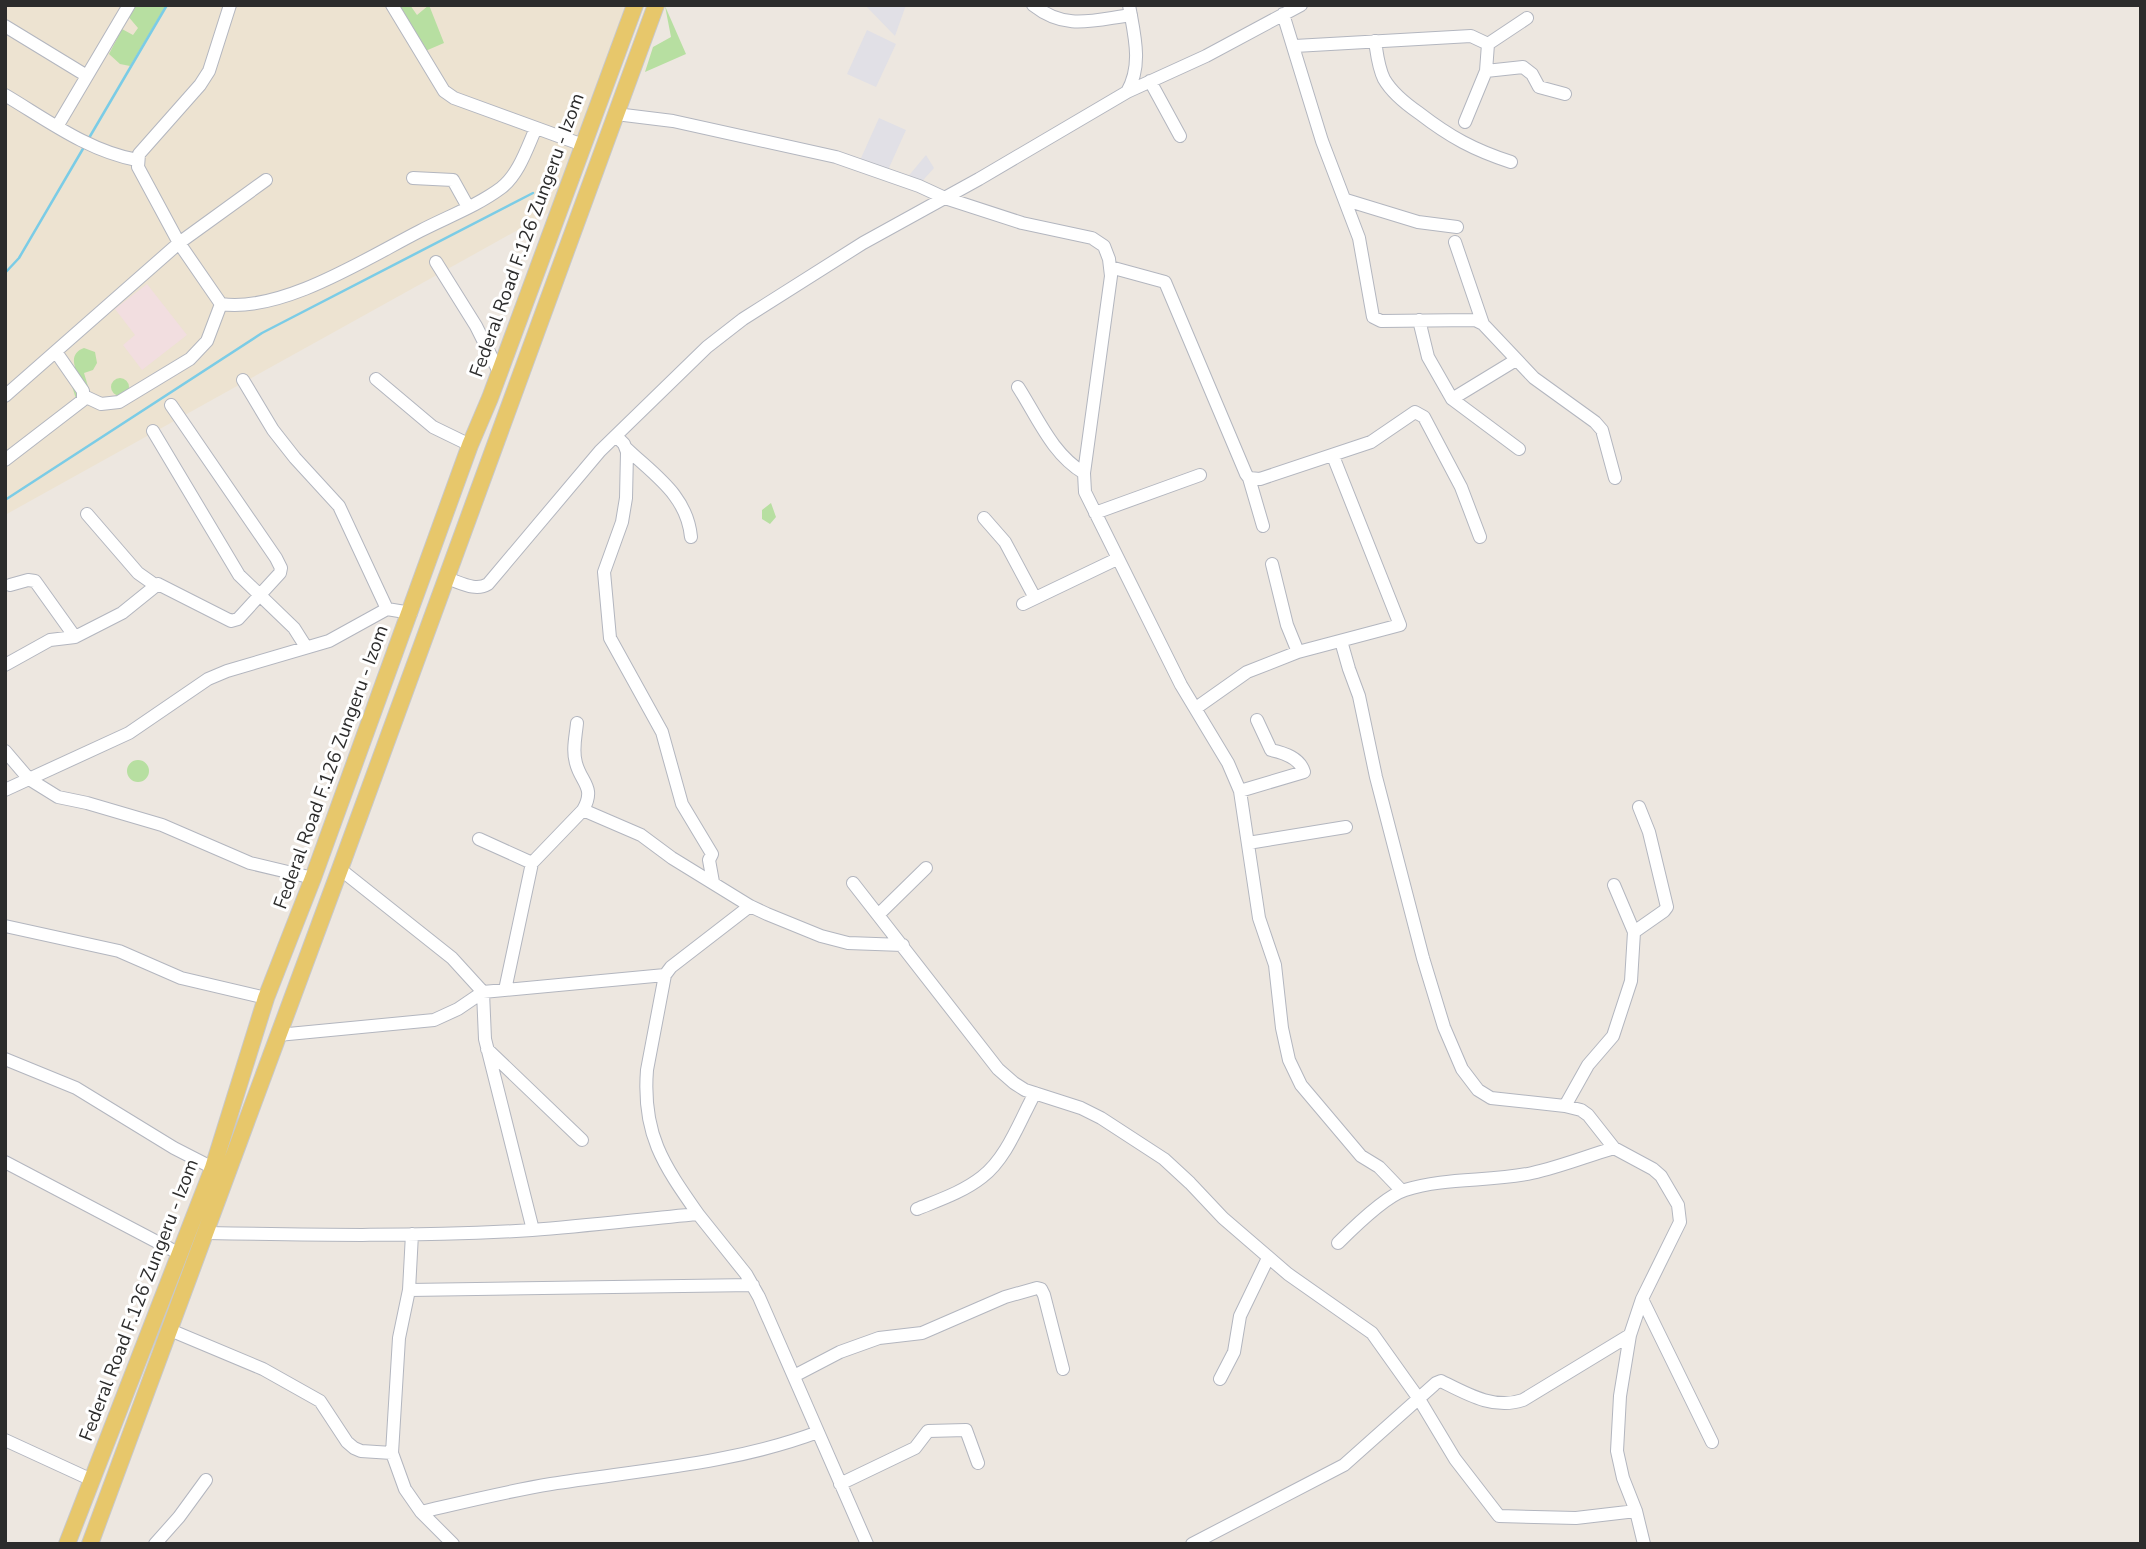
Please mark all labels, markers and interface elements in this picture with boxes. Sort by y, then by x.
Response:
street label: Federal Road F.126 Zungeru - Izom [463,89,591,381]
street label: Federal Road F.126 Zungeru - Izom [267,621,395,913]
street label: Federal Road F.126 Zungeru - Izom [73,1155,205,1445]

